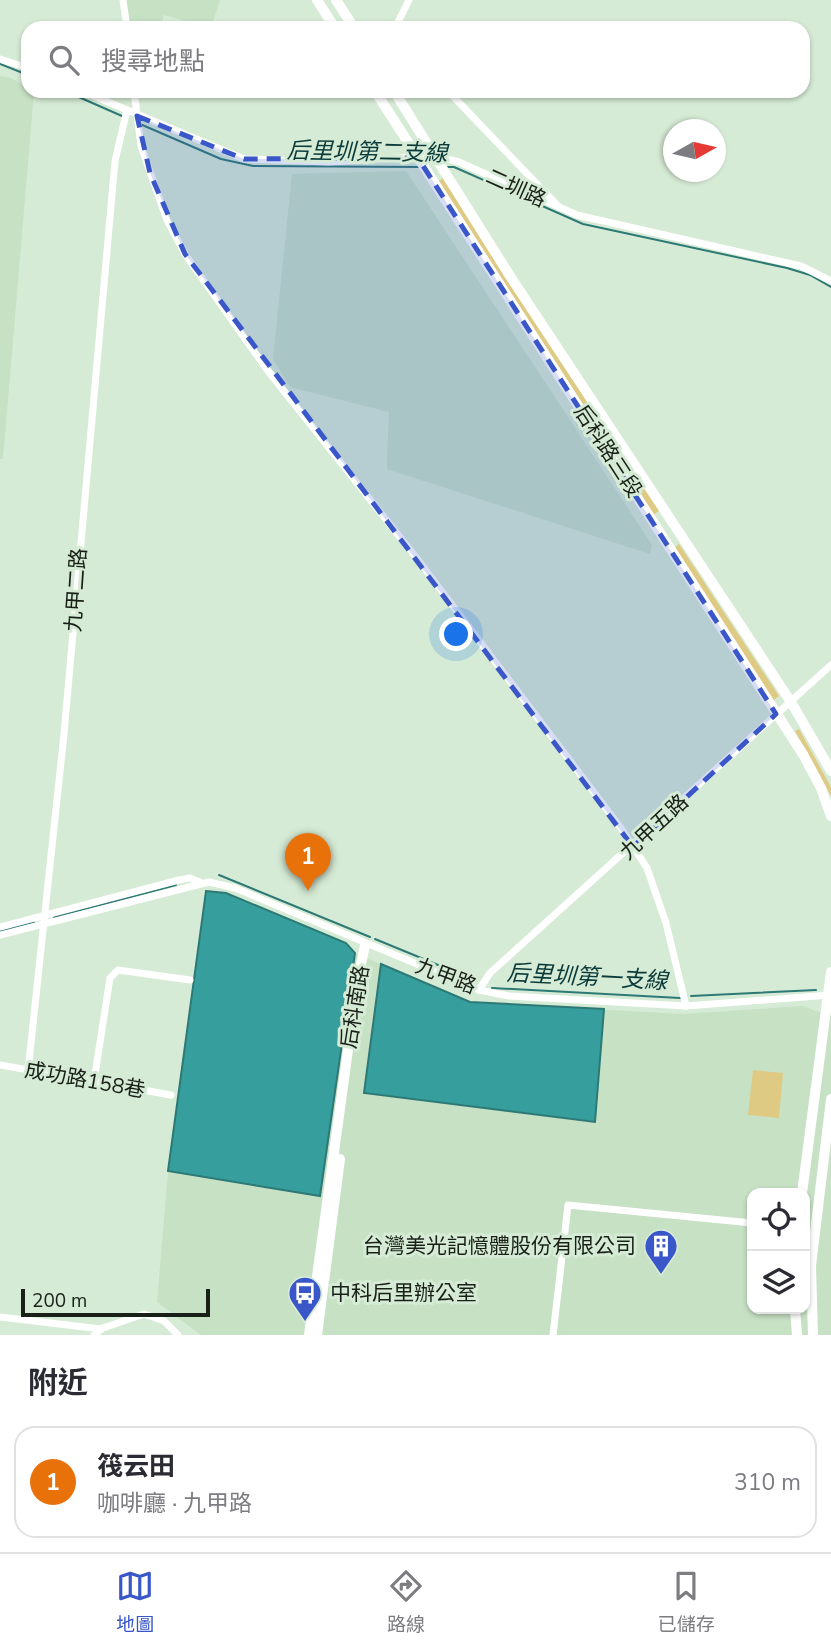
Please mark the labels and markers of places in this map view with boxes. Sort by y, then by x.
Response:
pin: 1 [285,833,331,891]
building icon: 台灣美光記憶體股份有限公司 [642,1227,680,1276]
place label: 台灣美光記憶體股份有限公司 [363,1232,636,1260]
bus stop icon: 中科后里辦公室 [286,1274,324,1323]
place label: 中科后里辦公室 [330,1279,477,1307]

